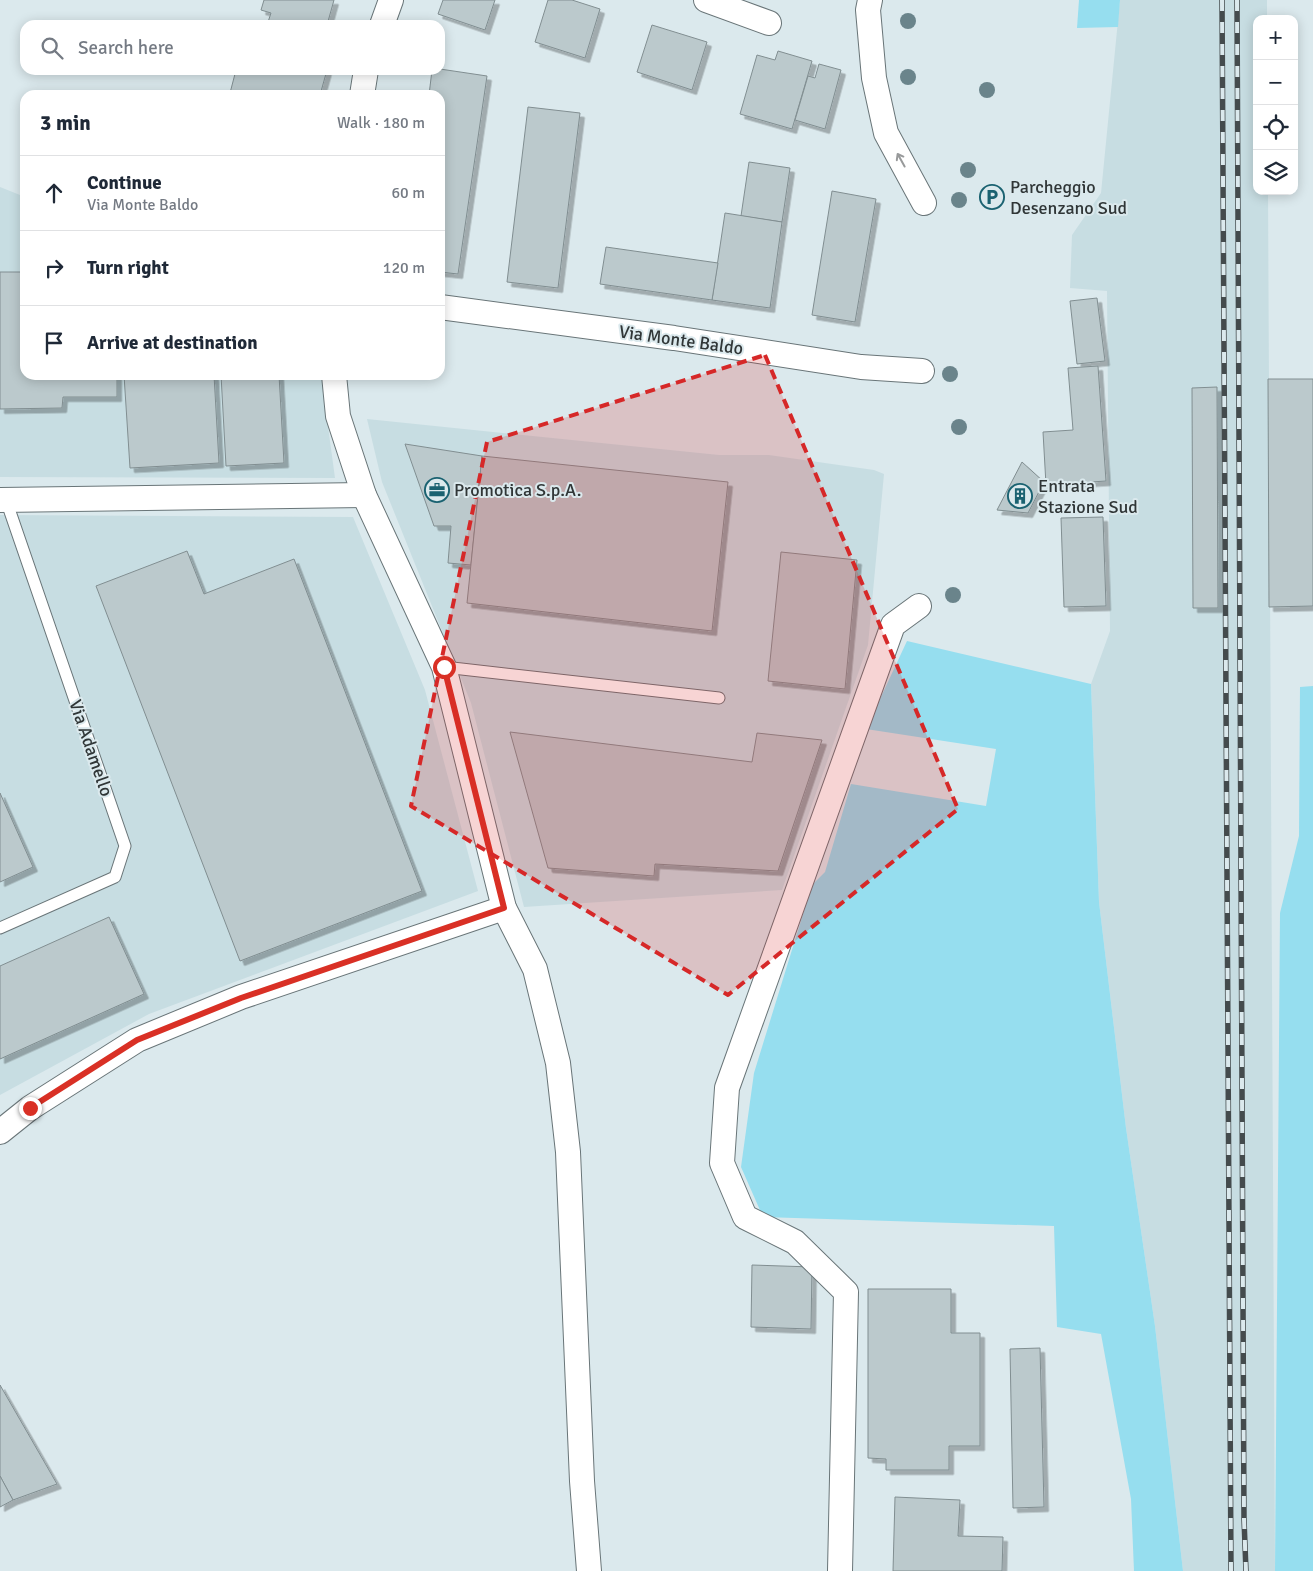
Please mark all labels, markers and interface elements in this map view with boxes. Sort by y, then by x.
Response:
map controls [1253,15,1298,195]
button: + [1253,15,1298,60]
search box [20,20,445,75]
icon: search [38,34,66,62]
text: Search here [78,36,174,60]
button: − [1253,60,1298,105]
button: locate [1253,105,1298,150]
text: 3 min [40,110,91,136]
text: Walk · 180 m [337,113,425,133]
button: layers [1253,150,1298,195]
one-way arrow [896,153,905,168]
text: Continue [87,171,162,195]
place label: Parcheggio Desenzano Sud [1010,176,1127,219]
icon: ahead [40,179,68,207]
text: 60 m [391,183,425,203]
parking icon: Parcheggio Desenzano Sud [979,184,1005,210]
text: Via Monte Baldo [87,195,198,215]
icon: right [40,254,68,282]
text: Turn right [87,256,169,280]
text: 120 m [383,258,425,278]
street label: Via Monte Baldo [617,320,745,360]
icon: arrive [40,329,68,357]
text: Arrive at destination [87,331,258,355]
place label: Entrata Stazione Sud [1038,475,1138,518]
office icon: Promotica S.p.A. [424,477,450,503]
place label: Promotica S.p.A. [454,479,581,501]
building icon: Entrata Stazione Sud [1007,483,1033,509]
route start [433,656,456,679]
street label: Via Adamello [64,697,118,799]
route end [19,1097,42,1120]

